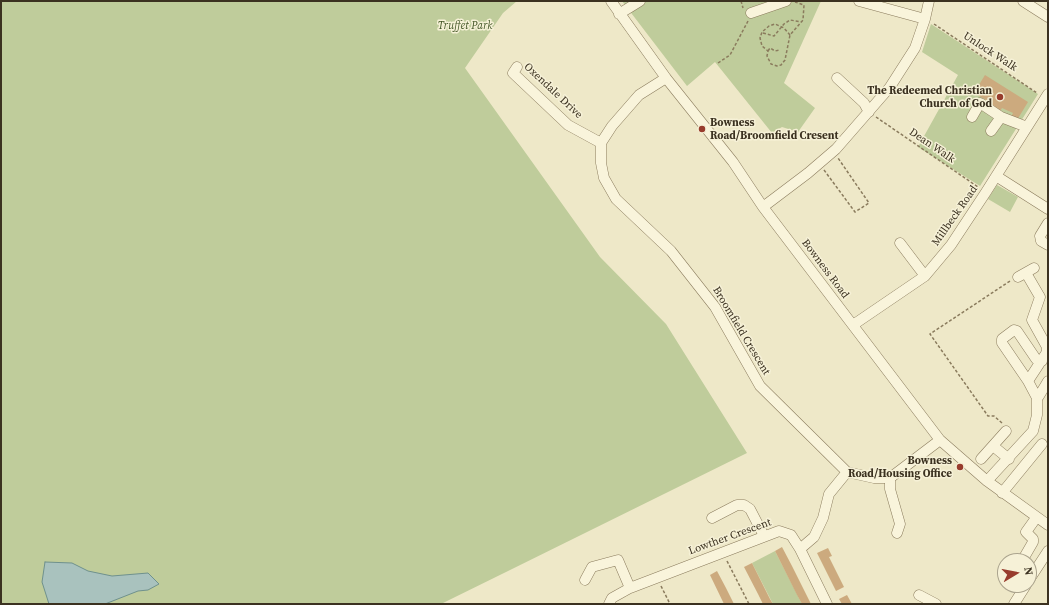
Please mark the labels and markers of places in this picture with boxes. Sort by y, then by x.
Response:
place label: The Redeemed Christian Church of God [867,84,992,110]
marker: The Redeemed Christian Church of God [995,92,1005,102]
place label: Bowness Road/Broomfield Cresent [710,116,838,142]
marker: Bowness Road/Broomfield Cresent [697,124,707,134]
place label: Bowness Road/Housing Office [848,454,952,480]
marker: Bowness Road/Housing Office [955,462,965,472]

